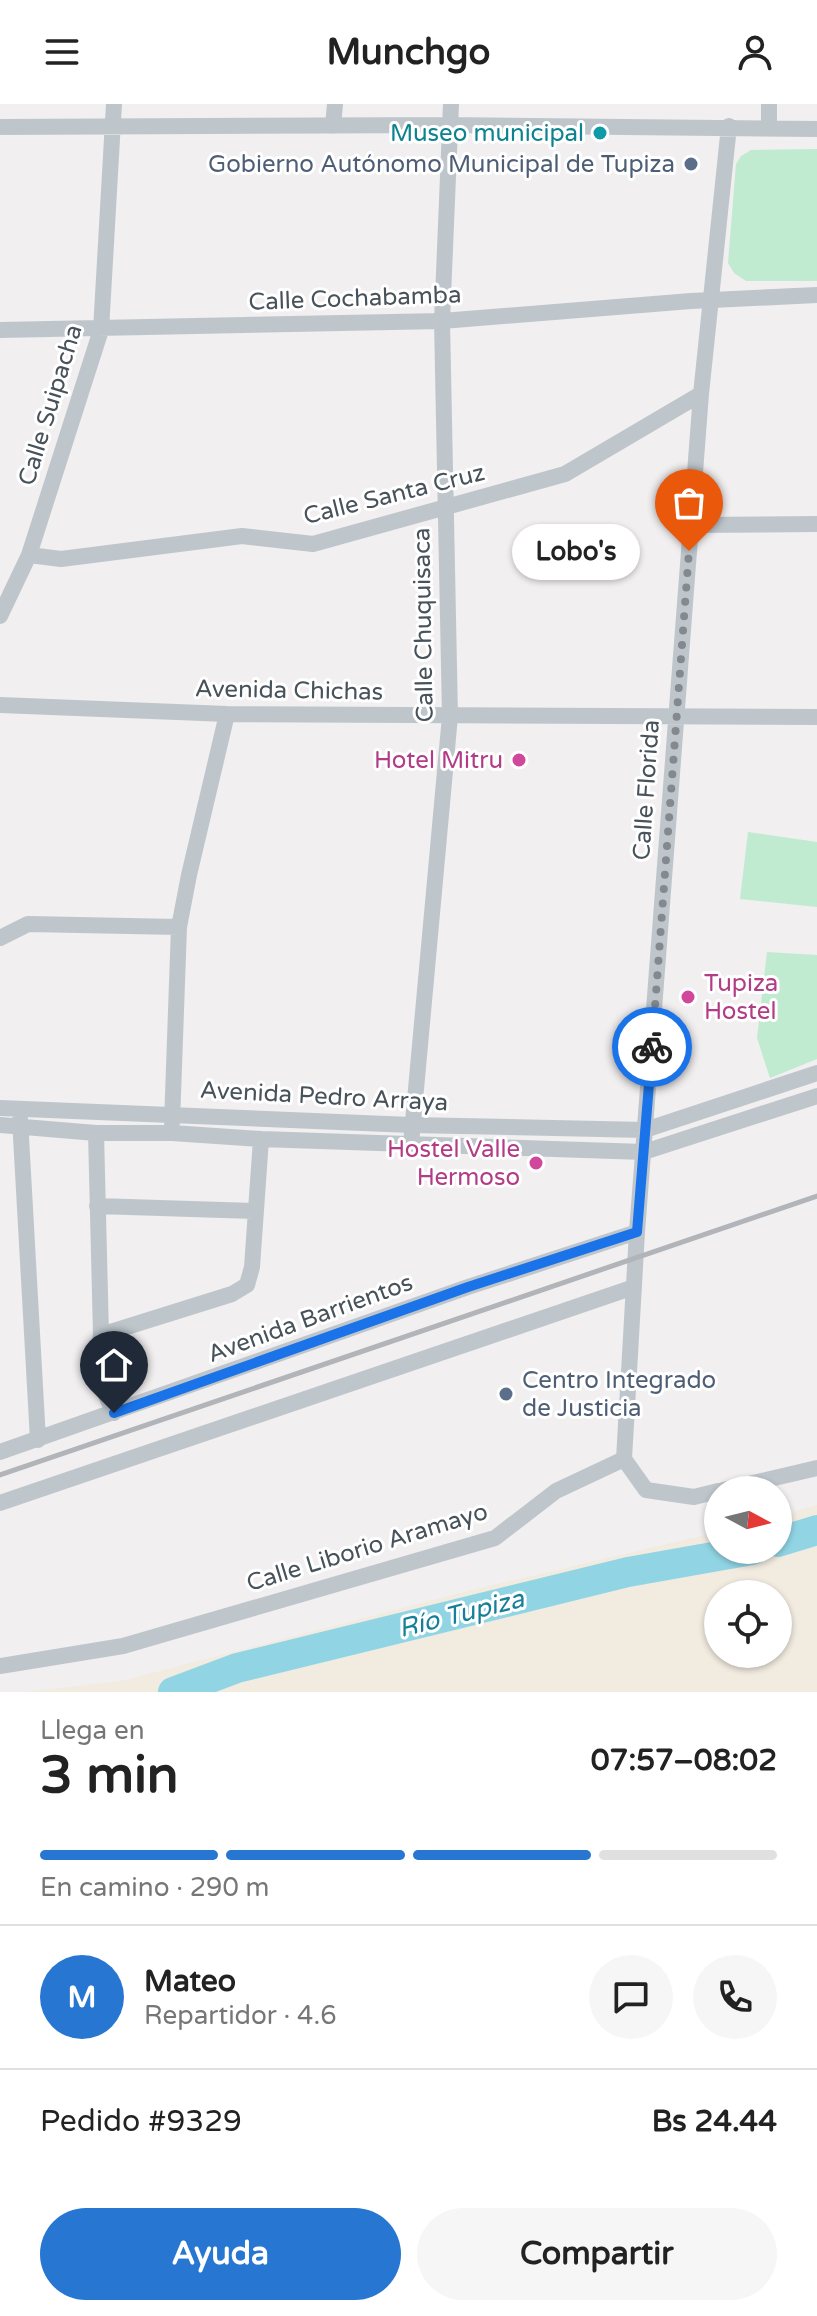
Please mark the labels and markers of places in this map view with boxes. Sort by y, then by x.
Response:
place label: Museo municipal [390,119,584,148]
marker: Museo municipal [591,124,609,142]
place label: Gobierno Autónomo Municipal de Tupiza [208,150,675,179]
marker: Gobierno Autónomo Municipal de Tupiza [682,155,700,173]
pin [655,469,723,551]
callout: Lobo's [513,523,641,579]
place label: Hotel Mitru [374,746,503,775]
marker: Hotel Mitru [510,751,528,769]
place label: Tupiza Hostel [704,969,778,1026]
marker: Tupiza Hostel [679,988,697,1006]
place label: Hostel Valle Hermoso [387,1135,520,1192]
marker: Hostel Valle Hermoso [527,1154,545,1172]
pin [80,1331,148,1413]
place label: Centro Integrado de Justicia [522,1366,716,1423]
marker: Centro Integrado de Justicia [497,1385,515,1403]

